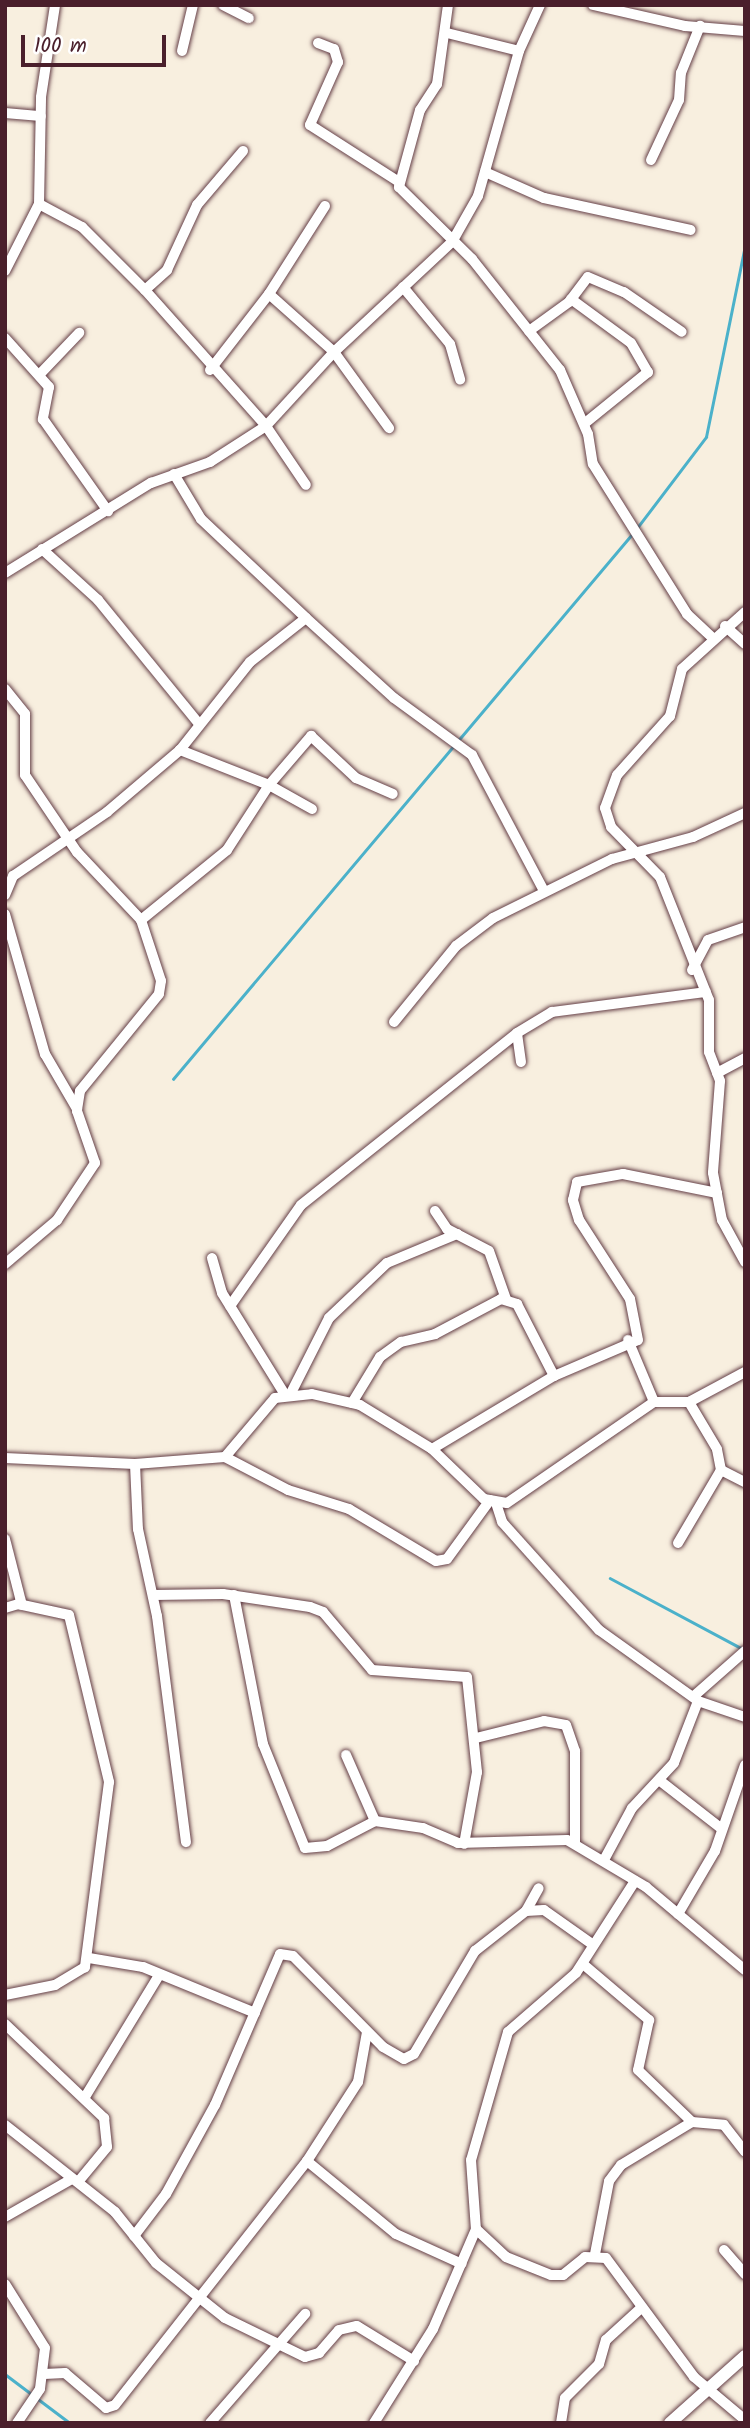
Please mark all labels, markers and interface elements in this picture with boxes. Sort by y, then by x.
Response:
scale bar [24,21,170,65]
text: 100 m [34,30,87,63]

